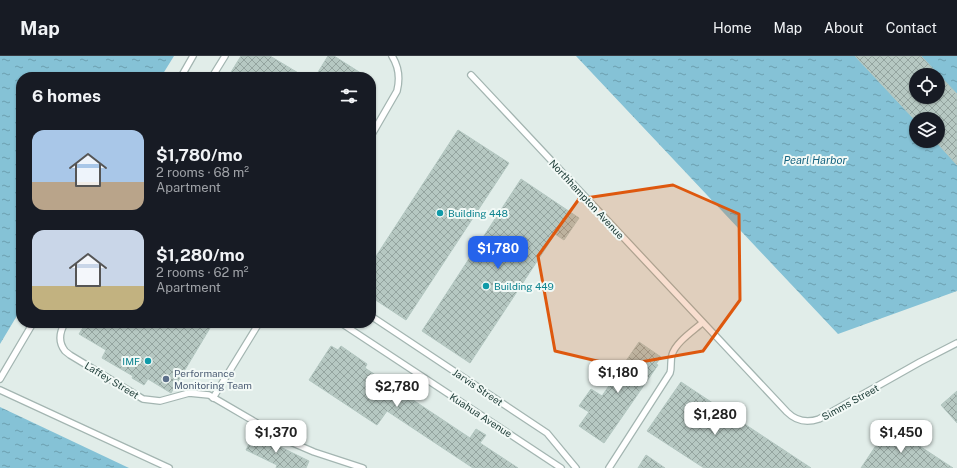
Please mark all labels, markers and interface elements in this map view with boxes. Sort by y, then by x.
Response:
text: Map [20,17,60,39]
text: Home [713,20,752,36]
text: Map [774,20,802,36]
text: About [824,20,864,36]
text: Contact [886,20,937,36]
map controls [909,68,945,148]
button: locate [909,68,945,104]
icon: filters [338,85,360,107]
text: 6 homes [32,86,101,106]
button: layers [909,112,945,148]
text: $1,780/mo [156,145,242,165]
icon: home [64,146,112,194]
water label: Pearl Harbor [783,154,847,166]
street label: Northhampton Avenue [547,157,627,241]
text: 2 rooms · 68 m² [156,165,249,180]
text: Apartment [156,180,221,195]
place label: Building 448 [448,207,508,219]
marker: Building 448 [435,208,445,218]
pin: $1,780 [465,236,531,270]
text: $1,780 [477,241,519,256]
text: $1,280/mo [156,245,244,265]
icon: home [64,246,112,294]
text: 2 rooms · 62 m² [156,265,249,280]
text: Apartment [156,280,221,295]
place label: Building 449 [494,280,554,292]
marker: Building 449 [481,281,491,291]
place label: IMF [122,355,140,367]
marker: IMF [143,356,153,366]
street label: Laffey Street [83,359,141,401]
pin: $1,180 [585,360,651,394]
text: $1,180 [598,365,638,380]
street label: Jarvis Street [451,366,505,408]
place label: Performance Monitoring Team [174,367,252,391]
marker: Performance Monitoring Team [161,374,171,384]
pin: $2,780 [364,374,430,408]
text: $2,780 [375,379,419,394]
street label: Simms Street [819,381,881,423]
street label: Kuahua Avenue [448,390,515,440]
pin: $1,280 [682,402,748,436]
text: $1,280 [693,407,737,422]
pin: $1,370 [243,420,309,454]
pin: $1,450 [868,420,934,454]
text: $1,370 [255,425,297,440]
text: $1,450 [879,425,923,440]

